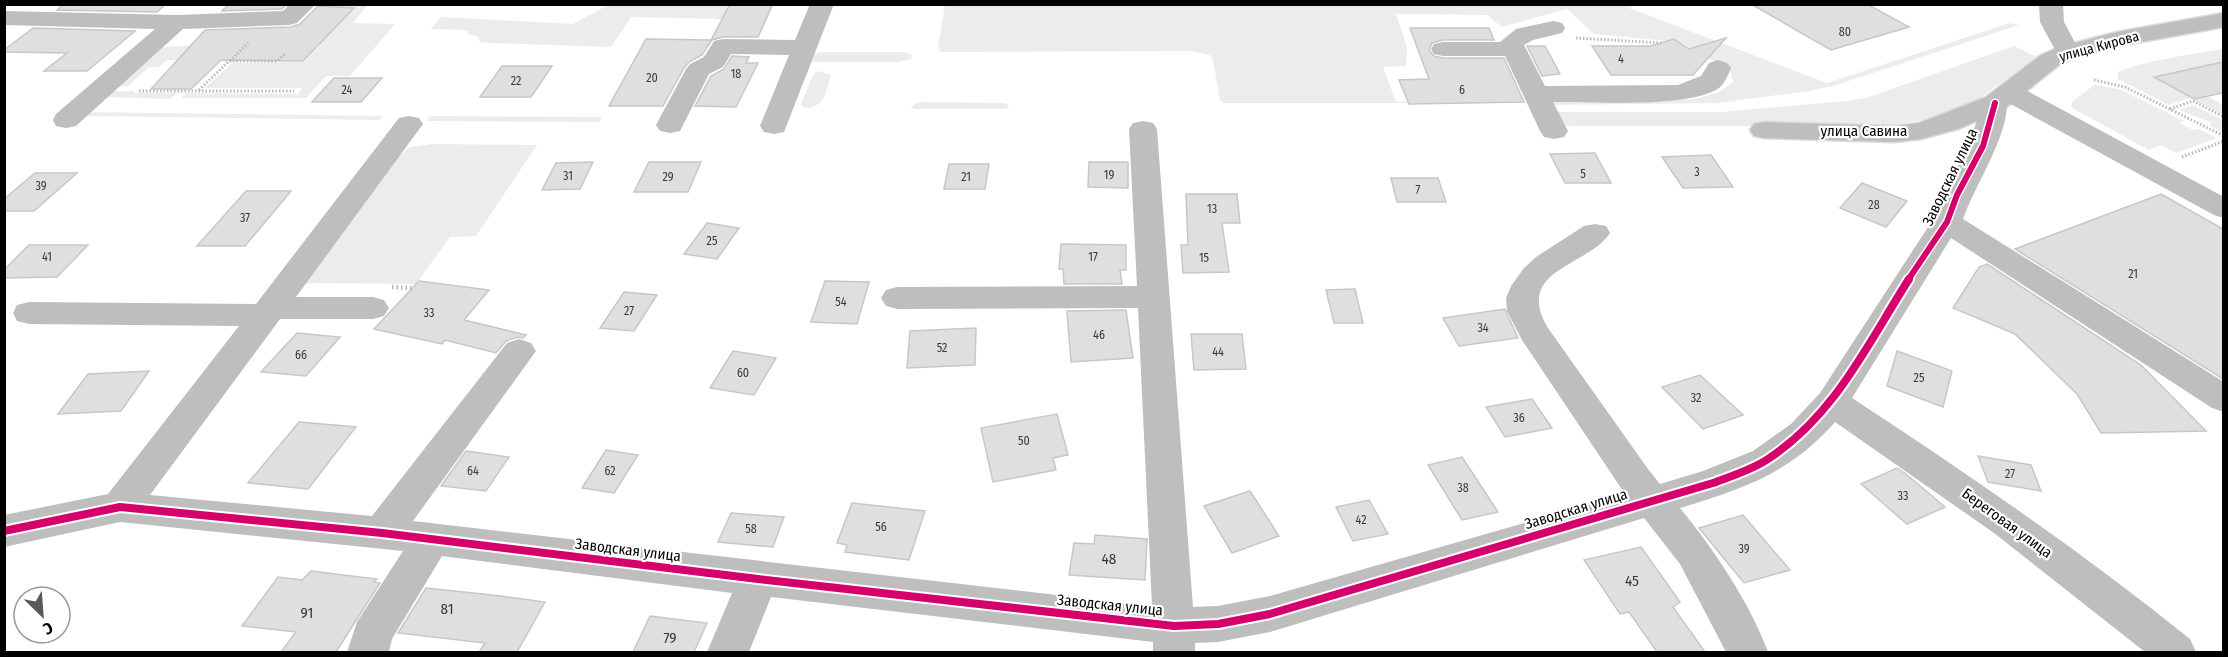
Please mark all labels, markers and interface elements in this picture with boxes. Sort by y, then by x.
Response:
house number: 80 [1839,25,1851,39]
street label: улица Кирова [2057,28,2141,65]
house number: 4 [1618,52,1624,66]
house number: 18 [731,67,741,81]
house number: 20 [646,71,658,85]
house number: 22 [511,74,521,88]
house number: 24 [342,83,353,97]
house number: 6 [1459,83,1465,97]
street label: улица Савина [1821,122,1907,140]
street label: Заводская улица [1919,125,1981,229]
house number: 3 [1694,165,1700,179]
house number: 5 [1580,167,1586,181]
house number: 19 [1104,168,1114,182]
house number: 31 [563,169,573,183]
house number: 29 [662,170,674,184]
house number: 21 [961,170,971,184]
house number: 39 [35,179,47,193]
house number: 7 [1416,183,1421,197]
house number: 28 [1868,198,1880,212]
house number: 13 [1207,202,1217,216]
house number: 37 [240,211,250,225]
house number: 25 [707,234,718,248]
house number: 41 [42,250,52,264]
house number: 17 [1088,250,1098,264]
house number: 15 [1199,251,1210,265]
house number: 21 [2128,267,2138,281]
house number: 54 [835,295,847,309]
house number: 27 [624,304,634,318]
house number: 33 [424,306,434,320]
house number: 34 [1477,321,1489,335]
house number: 46 [1093,328,1105,342]
house number: 52 [937,341,947,355]
house number: 44 [1212,345,1224,359]
house number: 66 [295,348,307,362]
house number: 60 [737,366,749,380]
house number: 25 [1914,371,1925,385]
house number: 32 [1691,391,1701,405]
house number: 36 [1513,411,1525,425]
house number: 50 [1018,434,1030,448]
house number: 64 [467,464,479,478]
house number: 62 [604,464,616,478]
house number: 27 [2005,467,2015,481]
house number: 38 [1457,481,1469,495]
street label: Береговая улица [1958,484,2056,562]
street label: Заводская улица [1523,485,1629,533]
house number: 33 [1898,489,1908,503]
house number: 42 [1356,513,1366,527]
house number: 56 [875,520,887,534]
house number: 58 [745,522,757,536]
street label: Заводская улица [574,535,682,565]
house number: 39 [1738,542,1750,556]
house number: 48 [1102,550,1116,568]
house number: 45 [1625,572,1639,590]
north arrow [12,585,72,645]
street label: Заводская улица [1056,590,1164,620]
house number: 81 [441,600,453,618]
house number: 91 [301,604,313,622]
text: С [40,618,56,639]
house number: 79 [663,629,677,647]

